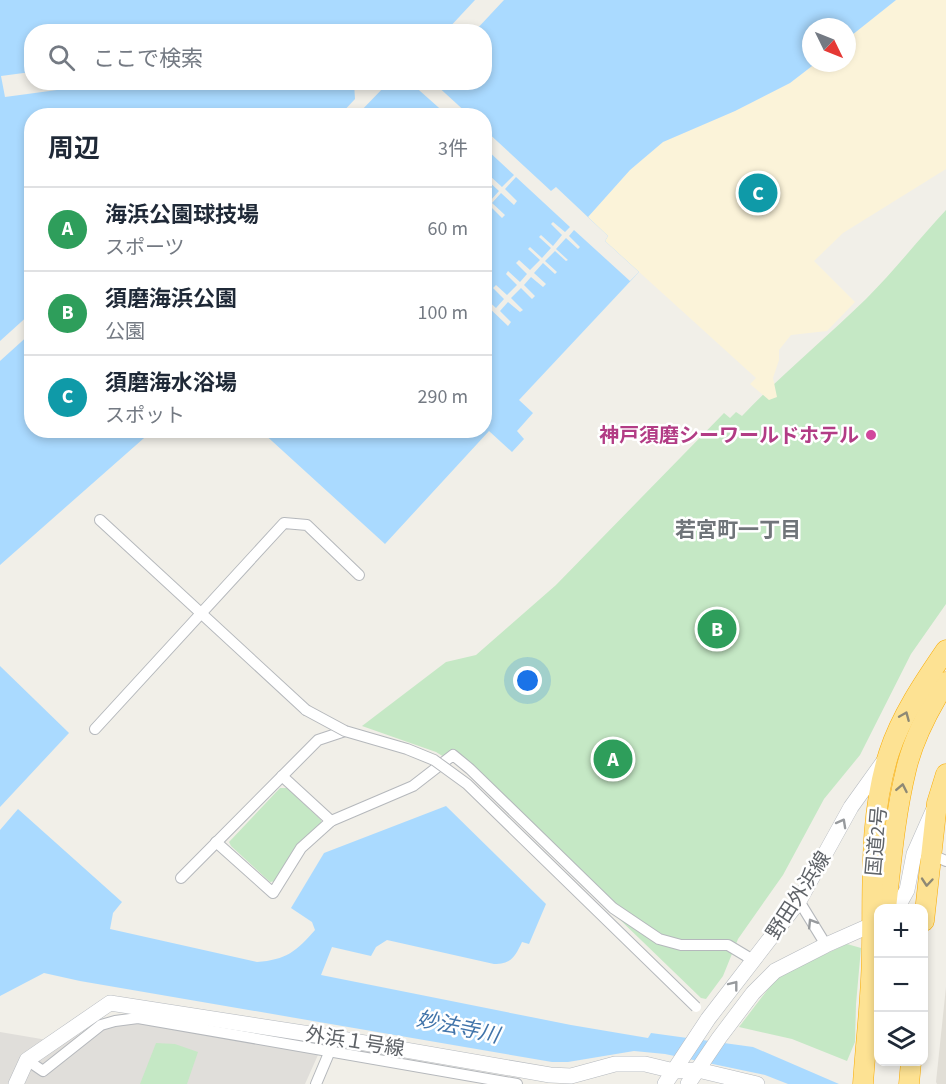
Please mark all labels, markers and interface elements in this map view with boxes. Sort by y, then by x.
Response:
north arrow [802,18,856,72]
search box [24,24,492,90]
icon: search [45,41,78,74]
text: ここで検索 [93,43,203,75]
text: 周辺 [48,130,100,167]
text: 3件 [438,135,468,163]
pin: C [738,170,777,216]
text: 海浜公園球技場 [105,199,259,231]
text: A [62,215,73,243]
text: 60 m [428,215,468,243]
text: スポーツ [105,234,185,262]
text: 須磨海浜公園 [105,283,237,315]
text: B [61,299,74,327]
text: 100 m [418,299,468,327]
text: 公園 [105,318,145,346]
text: 須磨海水浴場 [105,367,237,399]
text: C [62,383,73,411]
text: 290 m [418,383,468,411]
text: スポット [105,402,185,430]
place label: 神戸須磨シーワールドホテル [599,422,859,450]
marker: 神戸須磨シーワールドホテル [864,428,878,442]
district label: 若宮町一丁目 [675,515,801,545]
pin: B [698,606,736,652]
your location [513,666,542,695]
one-way arrow [898,711,910,722]
pin: A [594,736,632,782]
one-way arrow [895,783,908,793]
street label: 国道2号 [860,805,894,877]
one-way arrow [835,819,846,830]
street label: 野田外浜線 [760,846,838,945]
one-way arrow [921,878,934,887]
map controls [874,904,928,1066]
button: + [874,904,928,958]
one-way arrow [808,919,820,929]
button: − [874,958,928,1012]
one-way arrow [727,981,738,992]
water label: 妙法寺川 [414,1004,504,1051]
button: layers [874,1012,928,1066]
street label: 外浜１号線 [303,1020,406,1064]

